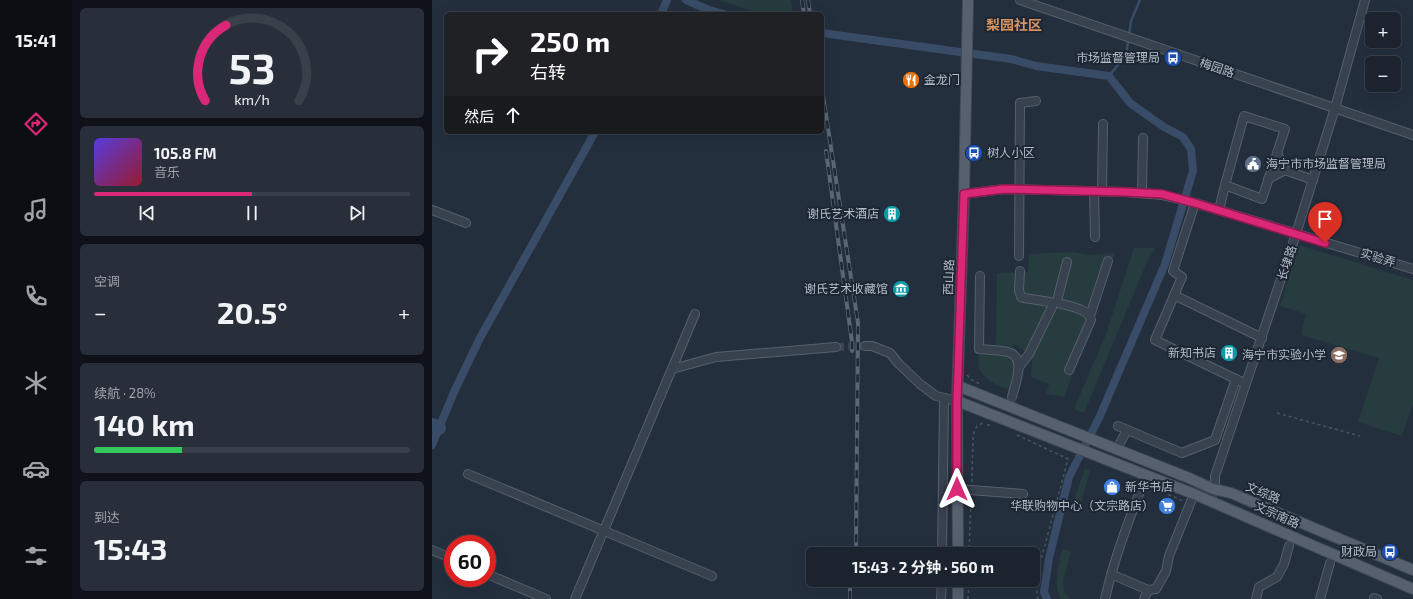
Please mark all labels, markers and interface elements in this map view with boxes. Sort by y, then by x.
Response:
map controls [1365,12,1401,92]
button: + [1365,12,1401,48]
district label: 梨园社区 [986,16,1042,33]
text: 250 m [530,24,610,58]
icon: right [464,28,516,80]
text: 15:41 [15,29,57,51]
text: 53 [229,42,275,92]
bus stop icon: 市场监督管理局 [1163,48,1183,68]
place label: 市场监督管理局 [1076,50,1160,64]
street label: 梅园路 [1198,55,1237,80]
button: − [1365,56,1401,92]
text: 右转 [530,61,566,83]
restaurant icon: 金龙门 [901,70,921,90]
place label: 金龙门 [924,72,960,86]
text: km/h [234,91,270,108]
icon: ahead [502,104,524,126]
text: 然后 [464,107,494,125]
icon: directions [22,110,50,138]
bus stop icon: 树人小区 [964,143,984,163]
text: 105.8 FM [154,144,217,162]
place label: 树人小区 [987,145,1035,159]
public building icon: 海宁市市场监督管理局 [1243,154,1263,174]
place label: 海宁市市场监督管理局 [1266,156,1386,170]
text: 音乐 [154,164,180,180]
icon: music [22,196,50,224]
icon: previous [136,202,158,224]
icon: pause [241,202,263,224]
icon: next [346,202,368,224]
pin [1308,202,1342,243]
building icon: 谢氏艺术酒店 [882,204,902,224]
place label: 谢氏艺术酒店 [807,206,879,220]
icon: arrive [1314,208,1336,230]
street label: 长埭路 [1274,243,1298,282]
street label: 实验弄 [1359,245,1398,269]
street label: 西山路 [940,259,956,295]
text: 空调 [94,273,120,289]
museum icon: 谢氏艺术收藏馆 [891,279,911,299]
place label: 谢氏艺术收藏馆 [804,281,888,295]
icon: phone [22,282,50,310]
text: 20.5° [217,294,288,330]
text: − [94,299,107,325]
text: + [398,299,410,325]
building icon: 新知书店 [1219,343,1239,363]
place label: 新知书店 [1168,345,1216,359]
school or university icon: 海宁市实验小学 [1329,345,1349,365]
place label: 海宁市实验小学 [1242,347,1326,361]
icon: climate [22,369,50,397]
text: 续航 · 28% [94,385,156,401]
text: 140 km [94,406,195,442]
icon: car [22,455,50,483]
position arrow [936,468,978,510]
shop icon: 新华书店 [1102,477,1122,497]
place label: 新华书店 [1125,479,1173,493]
street label: 文综路 [1244,479,1283,506]
supermarket icon: 华联购物中心（文宗路店） [1157,496,1177,516]
place label: 华联购物中心（文宗路店） [1010,498,1154,512]
street label: 文宗南路 [1253,498,1302,530]
text: 到达 [94,509,120,525]
text: 15:43 [94,530,167,566]
speed limit sign: 60 [444,535,496,587]
icon: filters [22,542,50,570]
bus stop icon: 财政局 [1380,542,1400,562]
place label: 财政局 [1341,544,1377,558]
text: 15:43 · 2 分钟 · 560 m [852,558,994,576]

